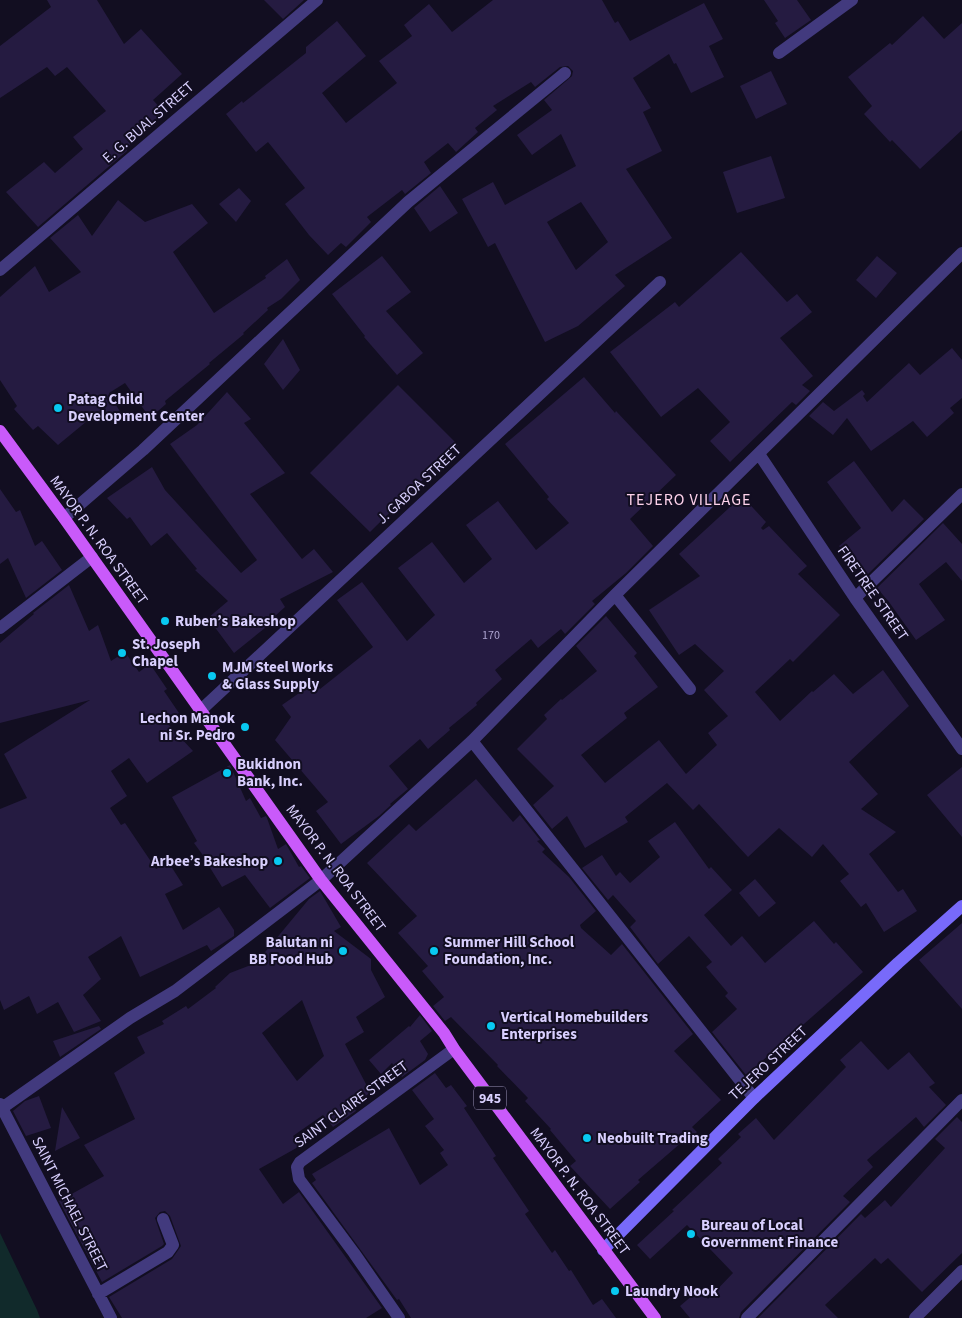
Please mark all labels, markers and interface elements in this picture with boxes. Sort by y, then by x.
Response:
street label: E. G. BUAL STREET [98,77,199,168]
place label: Patag Child Development Center [68,389,204,427]
marker: Patag Child Development Center [52,402,64,414]
street label: J. GABOA STREET [372,440,466,529]
street label: MAYOR P. N. ROA STREET [45,471,153,609]
district label: TEJERO VILLAGE [627,489,751,511]
street label: FIRETREE STREET [832,542,913,645]
place label: Ruben’s Bakeshop [175,611,296,632]
marker: Ruben’s Bakeshop [159,615,171,627]
house number: 170 [482,627,500,644]
place label: St. Joseph Chapel [132,634,200,672]
marker: St. Joseph Chapel [116,647,128,659]
place label: MJM Steel Works & Glass Supply [222,657,333,695]
marker: MJM Steel Works & Glass Supply [206,670,218,682]
place label: Lechon Manok ni Sr. Pedro [140,708,236,746]
marker: Lechon Manok ni Sr. Pedro [239,721,251,733]
place label: Bukidnon Bank, Inc. [237,754,303,792]
marker: Bukidnon Bank, Inc. [221,767,233,779]
street label: MAYOR P. N. ROA STREET [281,800,391,936]
place label: Arbee’s Bakeshop [150,851,268,872]
marker: Arbee’s Bakeshop [272,855,284,867]
place label: Balutan ni BB Food Hub [249,932,333,970]
place label: Summer Hill School Foundation, Inc. [444,932,575,970]
marker: Balutan ni BB Food Hub [337,945,349,957]
marker: Summer Hill School Foundation, Inc. [428,945,440,957]
place label: Vertical Homebuilders Enterprises [500,1007,649,1045]
marker: Vertical Homebuilders Enterprises [485,1020,497,1032]
street label: TEJERO STREET [724,1021,812,1105]
street label: SAINT CLAIRE STREET [290,1056,413,1153]
road number: 945 [474,1086,506,1110]
street label: MAYOR P. N. ROA STREET [525,1123,635,1259]
place label: Neobuilt Trading [597,1128,708,1149]
marker: Neobuilt Trading [581,1132,593,1144]
street label: SAINT MICHAEL STREET [26,1133,113,1275]
place label: Bureau of Local Government Finance [701,1215,838,1253]
marker: Bureau of Local Government Finance [685,1228,697,1240]
place label: Laundry Nook [625,1281,719,1302]
marker: Laundry Nook [609,1285,621,1297]

